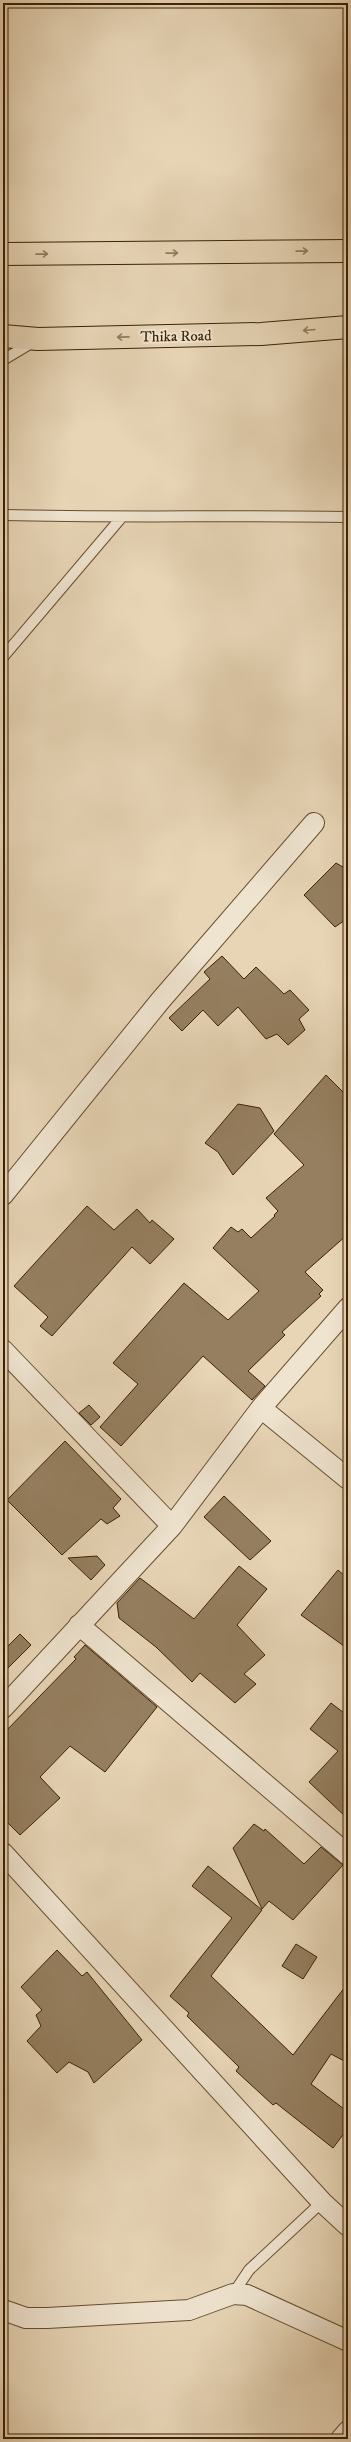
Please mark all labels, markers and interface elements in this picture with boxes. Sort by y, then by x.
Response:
one-way arrow [295,247,308,255]
one-way arrow [165,249,178,256]
one-way arrow [35,250,48,258]
street label: Thika Road [140,326,212,347]
one-way arrow [303,327,316,334]
one-way arrow [117,333,130,341]

